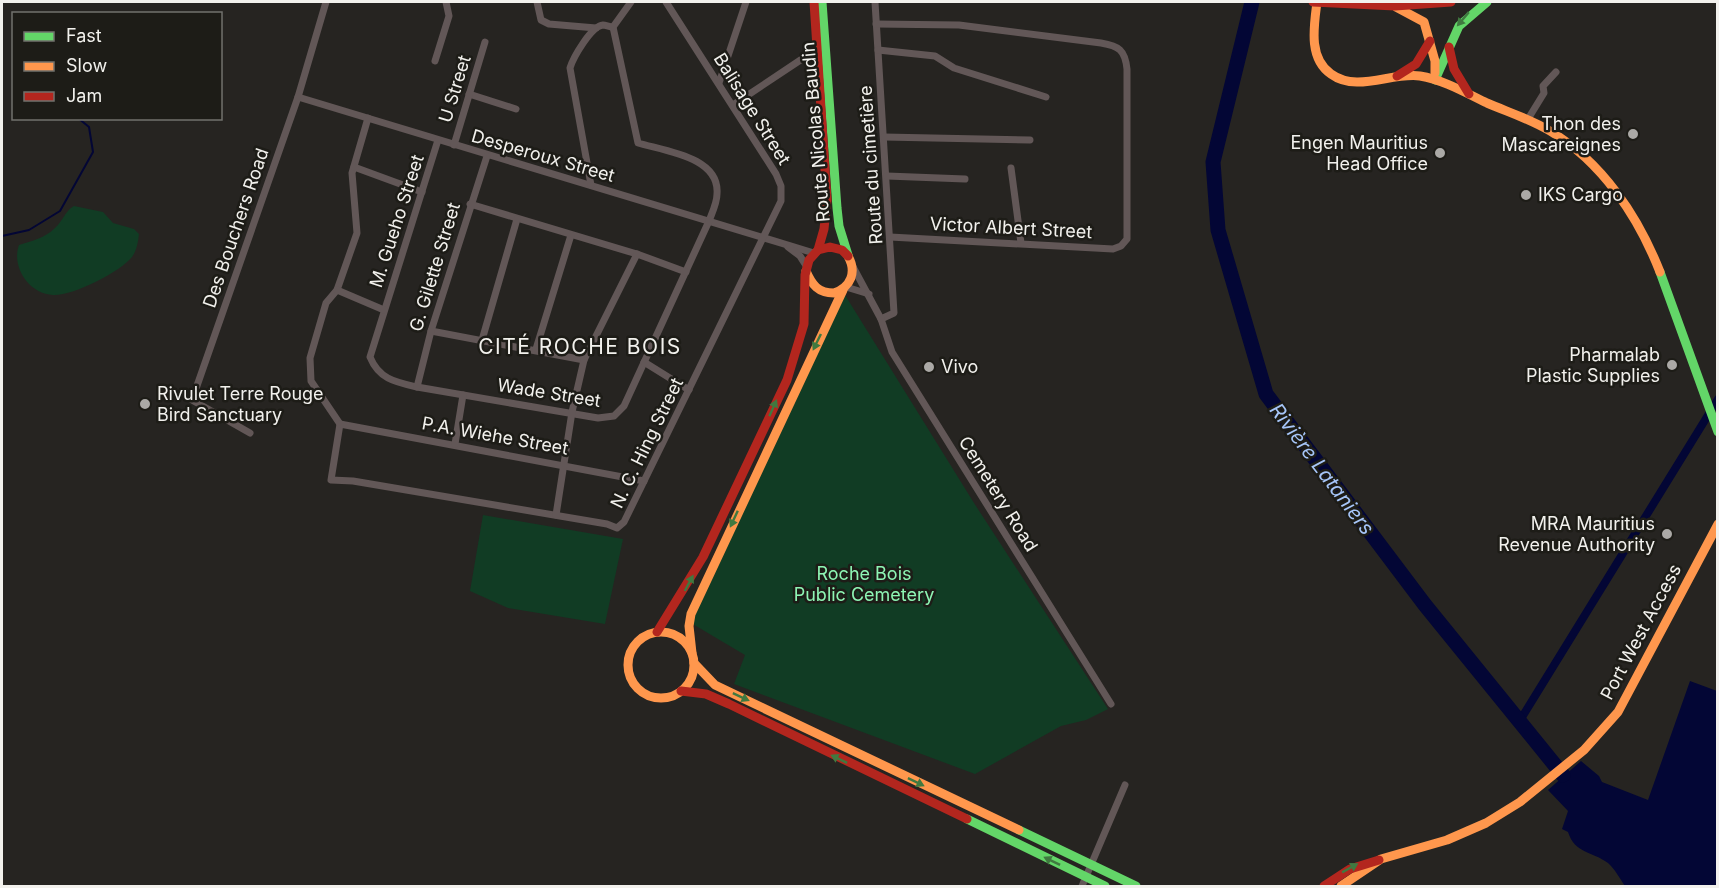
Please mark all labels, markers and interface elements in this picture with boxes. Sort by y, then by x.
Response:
one-way arrow [1457,11,1470,26]
legend [12,12,222,120]
text: Fast [66,25,102,46]
street label: Route Nicolas Baudin [797,41,834,223]
street label: Balisage Street [710,49,795,168]
street label: U Street [434,53,475,125]
text: Slow [66,55,107,76]
text: Jam [66,85,102,106]
street label: Route du cimetière [854,85,887,245]
place label: Thon des Mascareignes [1502,113,1621,155]
street label: Desperoux Street [469,125,617,186]
marker: Thon des Mascareignes [1626,127,1640,141]
place label: Engen Mauritius Head Office [1290,132,1428,174]
street label: Des Bouchers Road [198,145,273,310]
marker: Engen Mauritius Head Office [1433,146,1447,160]
street label: M. Gueho Street [365,152,428,290]
place label: IKS Cargo [1538,184,1623,205]
marker: IKS Cargo [1519,188,1533,202]
street label: G. Gilette Street [405,200,464,334]
street label: Victor Albert Street [929,213,1093,242]
district label: CITÉ ROCHE BOIS [478,333,682,359]
one-way arrow [813,334,822,351]
place label: Pharmalab Plastic Supplies [1526,344,1660,386]
place label: Vivo [941,356,978,377]
marker: Pharmalab Plastic Supplies [1665,358,1679,372]
marker: Vivo [922,360,936,374]
street label: Wade Street [496,374,602,411]
street label: N. C. Hing Street [606,374,687,511]
place label: Rivulet Terre Rouge Bird Sanctuary [157,383,324,425]
marker: Rivulet Terre Rouge Bird Sanctuary [138,397,152,411]
one-way arrow [768,398,778,416]
water label: Rivière Lataniers [1265,399,1379,539]
street label: P.A. Wiehe Street [420,412,570,459]
street label: Cemetery Road [955,432,1042,555]
one-way arrow [730,510,739,527]
place label: MRA Mauritius Revenue Authority [1498,513,1655,555]
marker: MRA Mauritius Revenue Authority [1660,527,1674,541]
street label: Port West Access [1596,560,1685,703]
park label: Roche Bois Public Cemetery [794,563,934,605]
one-way arrow [684,575,694,592]
one-way arrow [732,693,749,702]
one-way arrow [830,754,847,763]
one-way arrow [908,777,925,786]
one-way arrow [1044,857,1061,866]
one-way arrow [1342,863,1359,873]

